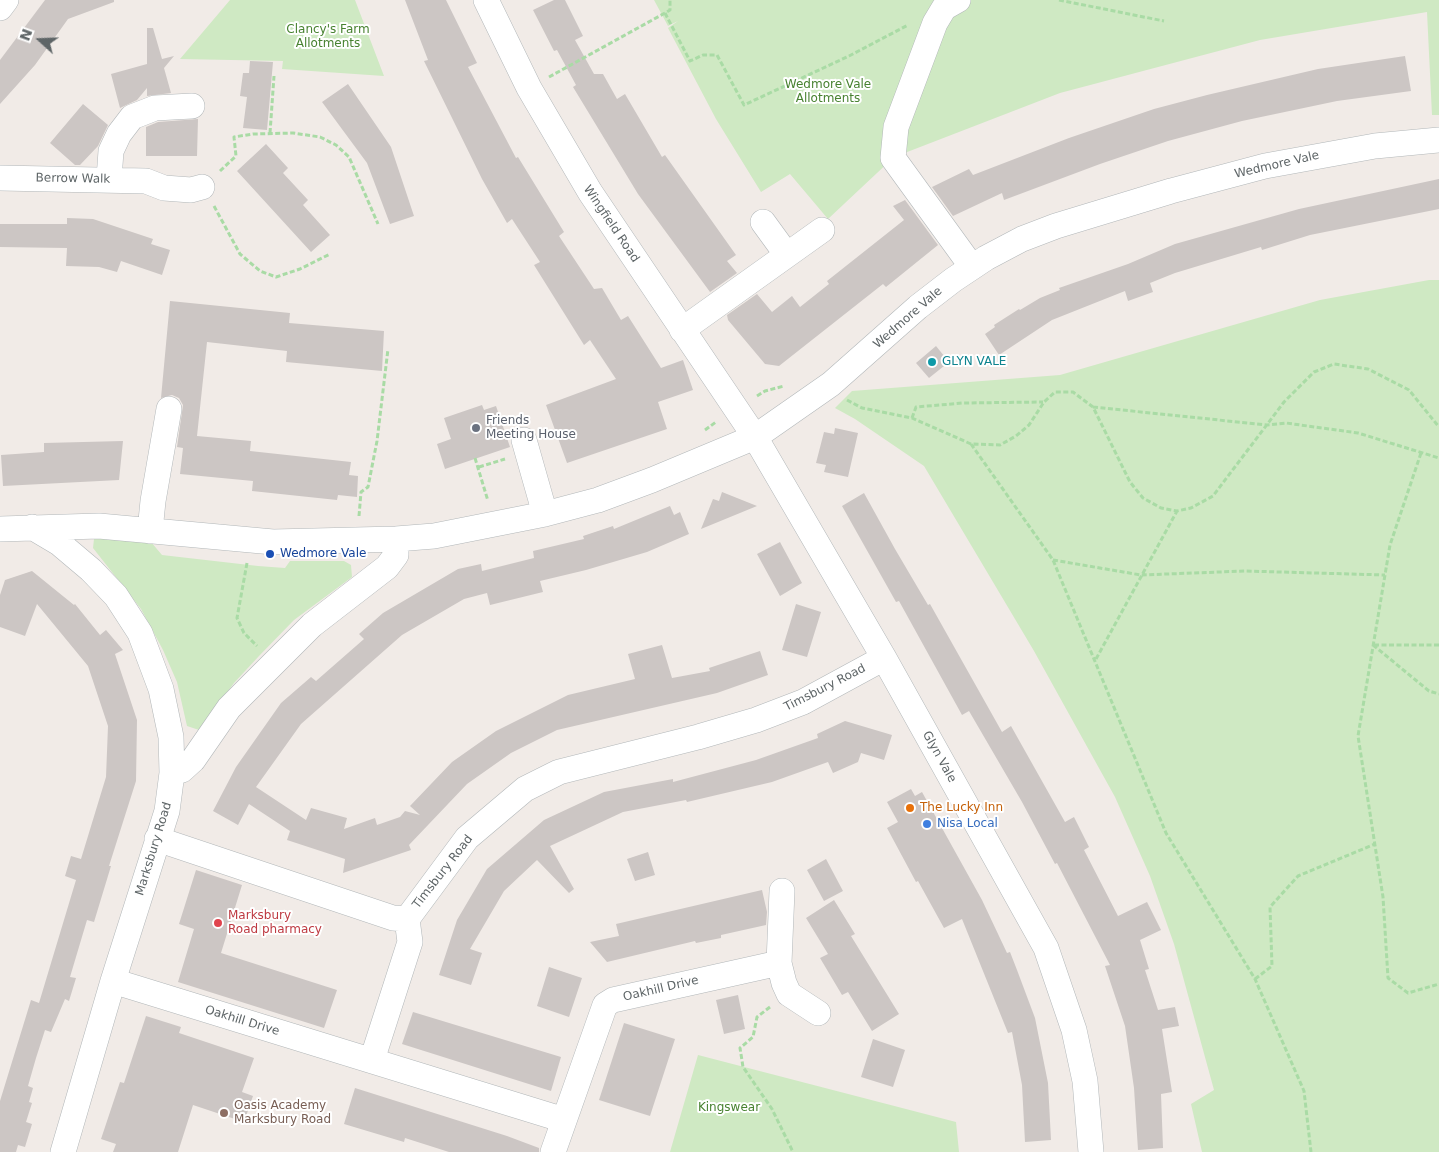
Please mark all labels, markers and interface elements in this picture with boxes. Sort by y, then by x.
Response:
north arrow [15,15,65,65]
park label: Clancy's Farm Allotments [286,23,370,51]
text: N [16,27,35,43]
park label: Wedmore Vale Allotments [785,78,871,106]
street label: Wedmore Vale [1233,148,1321,182]
street label: Berrow Walk [36,171,110,187]
street label: Wingfield Road [580,183,642,265]
street label: Wedmore Vale [871,284,945,352]
place label: GLYN VALE [942,355,1006,369]
marker: GLYN VALE [926,356,938,368]
place label: Friends Meeting House [486,414,576,442]
marker: Friends Meeting House [470,422,482,434]
place label: Wedmore Vale [280,547,366,561]
marker: Wedmore Vale [264,548,276,560]
street label: Timsbury Road [782,661,868,715]
street label: Glyn Vale [919,729,959,785]
street label: Marksbury Road [133,801,175,897]
place label: The Lucky Inn [920,801,1003,815]
marker: The Lucky Inn [904,802,916,814]
place label: Nisa Local [937,817,998,831]
marker: Nisa Local [921,818,933,830]
street label: Timsbury Road [410,832,476,912]
place label: Marksbury Road pharmacy [228,909,322,937]
marker: Marksbury Road pharmacy [212,917,224,929]
street label: Oakhill Drive [622,973,700,1005]
street label: Oakhill Drive [203,1003,281,1039]
place label: Oasis Academy Marksbury Road [234,1099,331,1127]
park label: Kingswear [698,1101,760,1115]
marker: Oasis Academy Marksbury Road [218,1107,230,1119]

